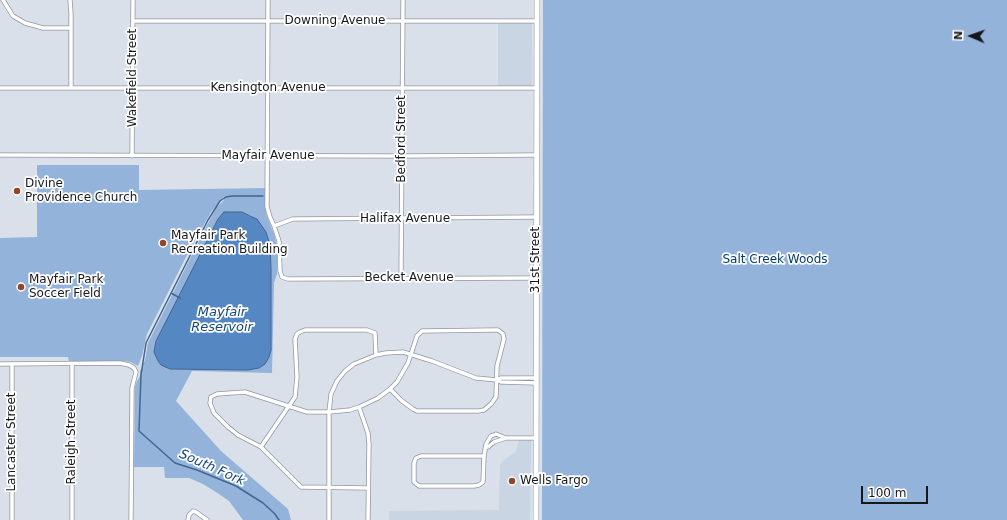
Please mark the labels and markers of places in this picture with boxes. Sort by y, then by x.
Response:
place label: Divine Providence Church [25,177,137,205]
marker: Divine Providence Church [12,186,22,196]
place label: Mayfair Park Recreation Building [171,229,288,257]
marker: Mayfair Park Recreation Building [158,238,168,248]
place label: Mayfair Park Soccer Field [29,273,103,301]
marker: Mayfair Park Soccer Field [16,282,26,292]
place label: Wells Fargo [520,474,588,488]
marker: Wells Fargo [507,476,517,486]

